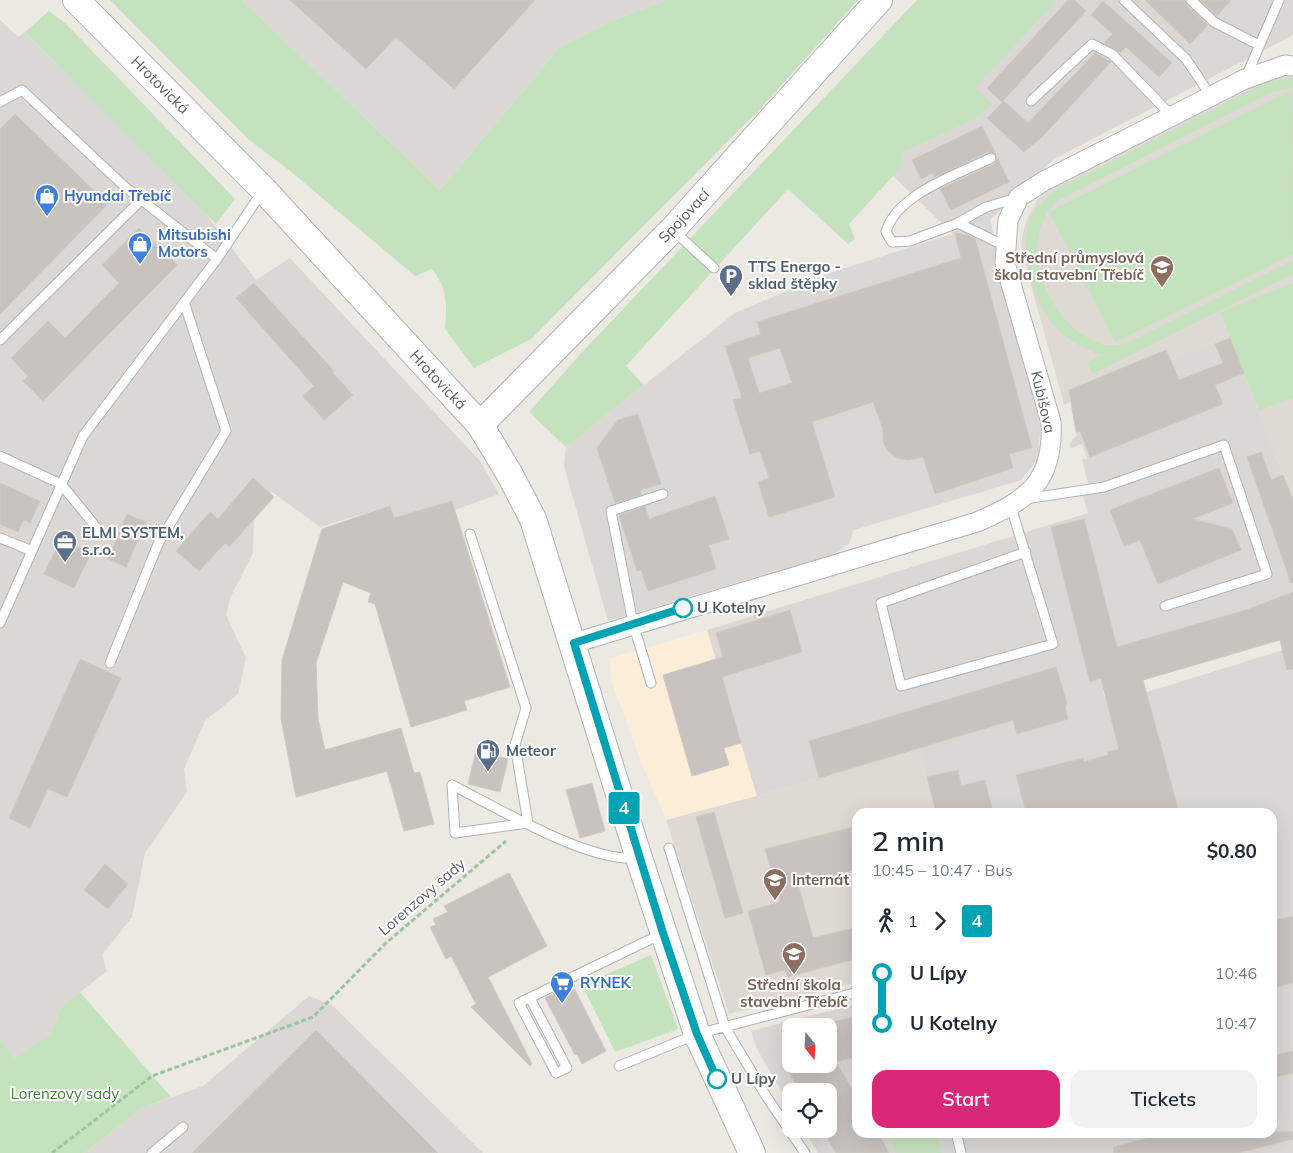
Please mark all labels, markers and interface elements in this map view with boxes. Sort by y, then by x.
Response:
street label: Hrotovická [127,52,193,118]
shop icon: Hyundai Třebíč [34,183,60,217]
street label: Spojovací [654,184,714,247]
place label: Hyundai Třebíč [64,186,172,205]
place label: Mitsubishi Motors [158,225,231,261]
shop icon: Mitsubishi Motors [127,231,153,265]
place label: Střední průmyslová škola stavební Třebíč [994,248,1144,284]
school or university icon: Střední průmyslová škola stavební Třebíč [1149,254,1175,288]
place label: TTS Energo - sklad štěpky [748,257,841,293]
parking icon: TTS Energo - sklad štěpky [718,263,744,297]
street label: Hrotovická [406,346,471,413]
street label: Kubišova [1027,369,1060,435]
place label: ELMI SYSTEM, s.r.o. [82,523,184,559]
office icon: ELMI SYSTEM, s.r.o. [52,529,78,563]
marker: U Kotelny [673,598,693,618]
place label: U Kotelny [697,598,767,617]
fuel station icon: Meteor [475,738,501,772]
place label: Meteor [506,741,556,760]
line badge: 4 [608,792,640,824]
text: 4 [619,796,629,819]
text: 2 min [872,823,945,858]
text: $0.80 [1207,839,1257,863]
street label: Lorenzovy sady [375,854,469,939]
text: 10:45 – 10:47 · Bus [872,860,1013,880]
school or university icon: Internát [762,867,788,901]
place label: Internát [792,870,849,889]
icon: walk [872,907,900,935]
icon: forward [926,907,954,935]
text: 4 [972,909,982,932]
text: 1 [908,911,918,931]
school or university icon: Střední škola stavební Třebíč [781,941,807,975]
text: U Lípy [910,961,967,985]
text: 10:46 [1215,963,1257,983]
supermarket icon: RYNEK [549,970,575,1004]
place label: RYNEK [580,973,632,992]
place label: Střední škola stavební Třebíč [740,975,848,1011]
text: U Kotelny [910,1011,997,1035]
text: 10:47 [1215,1013,1257,1033]
north arrow [782,1018,838,1072]
map controls [782,1018,837,1138]
marker: U Lípy [707,1069,727,1089]
place label: U Lípy [731,1069,777,1088]
button: Start [872,1070,1060,1128]
button: Tickets [1070,1070,1257,1128]
button: locate [782,1083,837,1138]
park label: Lorenzovy sady [11,1084,119,1103]

